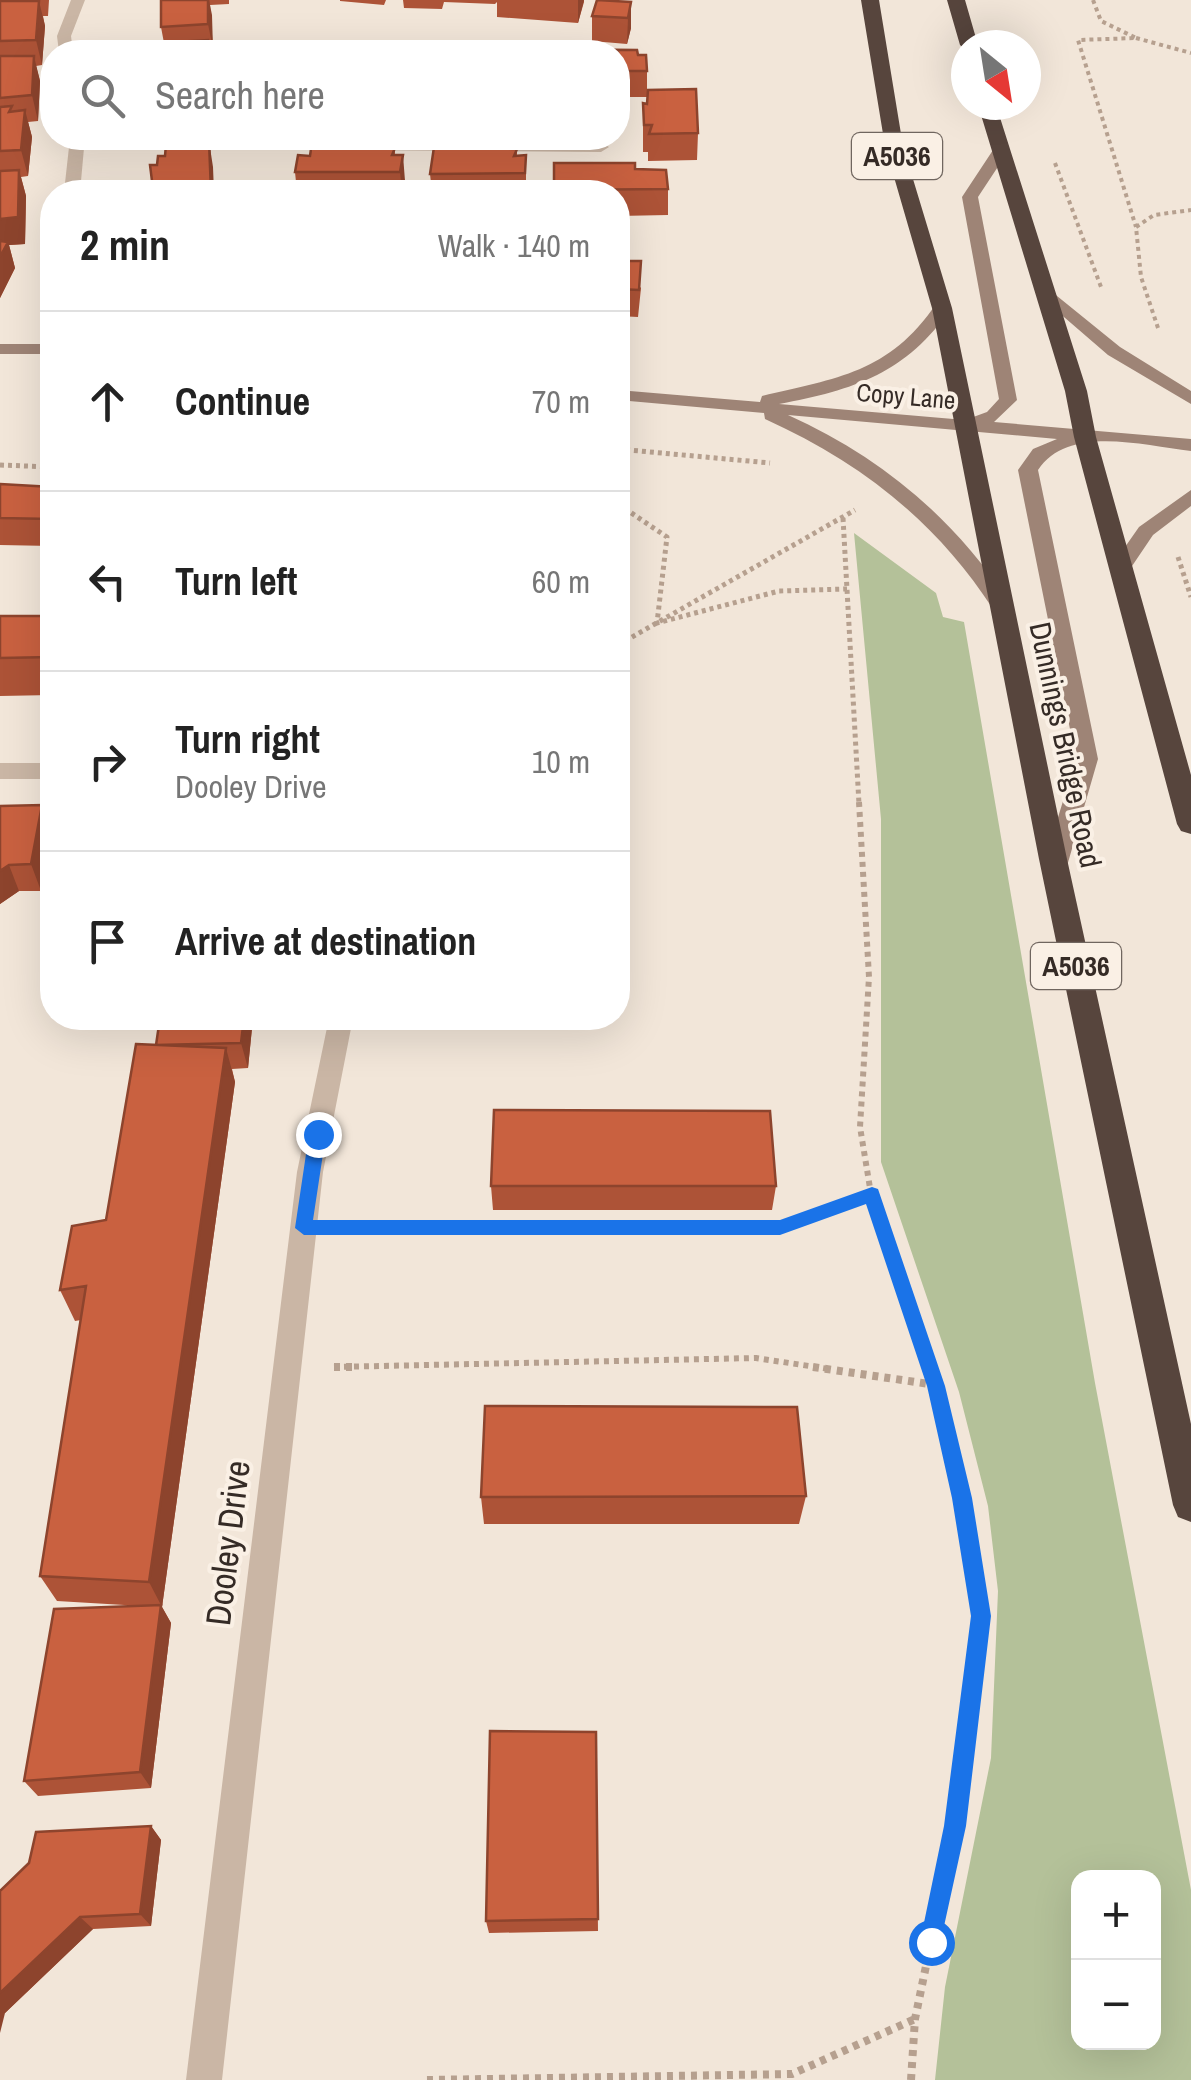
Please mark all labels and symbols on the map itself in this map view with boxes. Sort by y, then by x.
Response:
north arrow [951,30,1041,120]
road number: A5036 [852,133,942,179]
street label: Copy Lane [855,375,957,417]
street label: Dunnings Bridge Road [1020,618,1112,871]
road number: A5036 [1031,943,1121,989]
route end [296,1112,342,1158]
street label: Dooley Drive [194,1458,261,1628]
route start [909,1920,955,1966]

